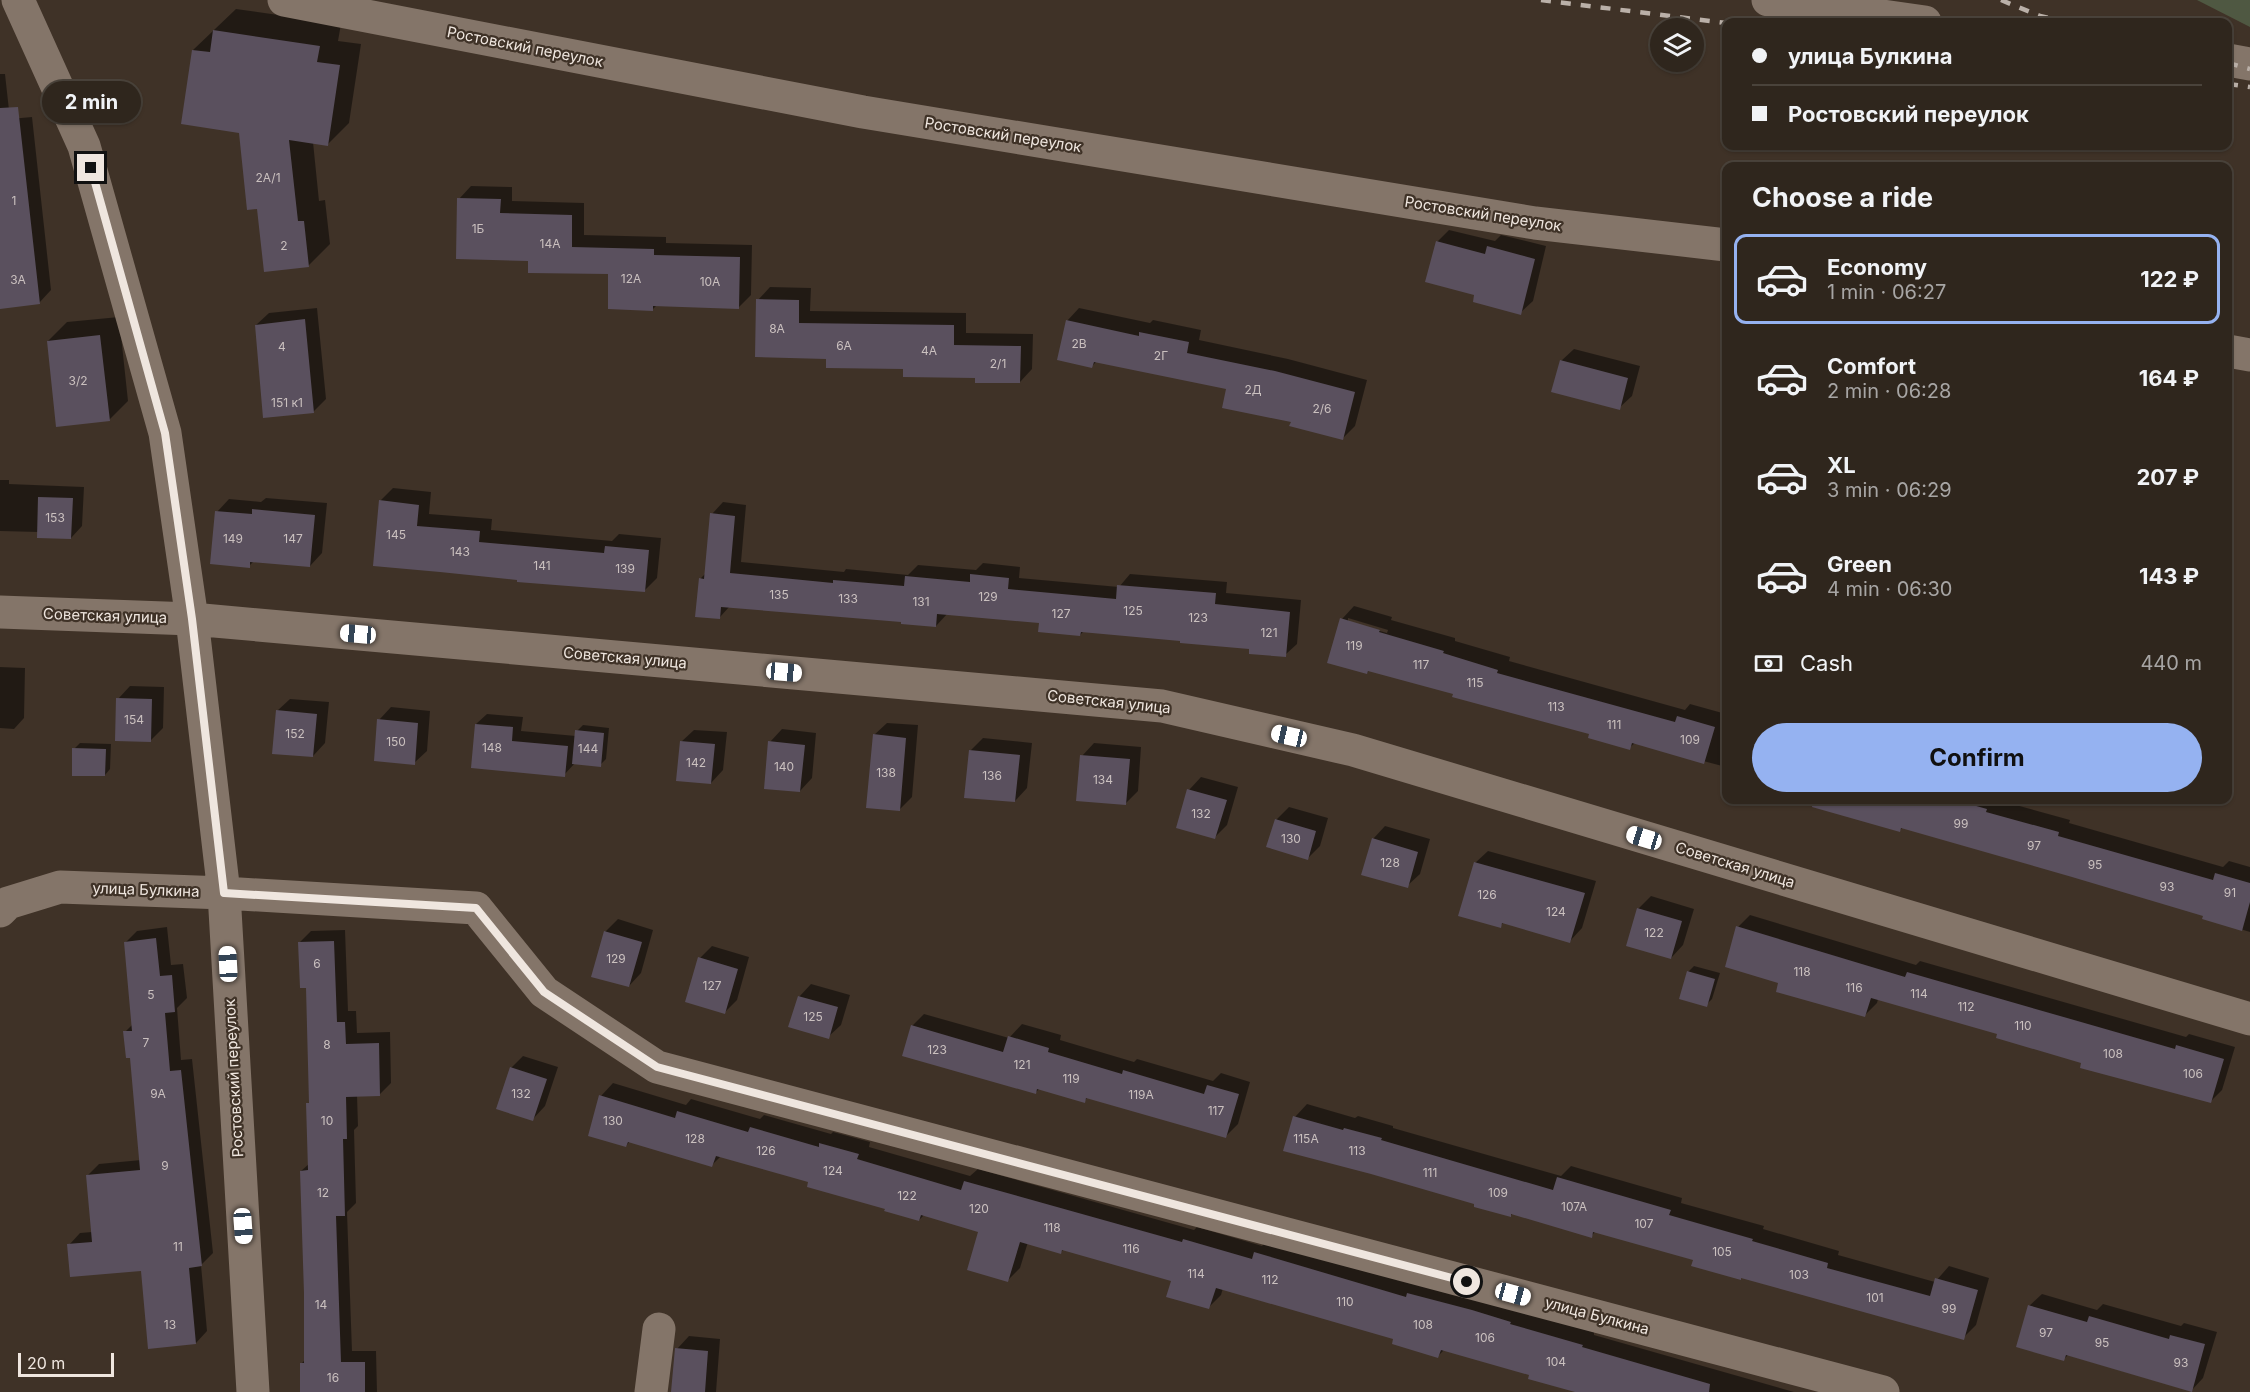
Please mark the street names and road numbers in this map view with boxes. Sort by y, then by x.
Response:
street label: Ростовский переулок [445,22,605,71]
street label: Ростовский переулок [923,113,1083,156]
street label: Ростовский переулок [1403,192,1563,235]
street label: Советская улица [43,604,167,627]
street label: Советская улица [562,643,688,672]
street label: Советская улица [1046,686,1172,717]
street label: Советская улица [1673,837,1797,892]
street label: улица Булкина [92,878,200,901]
street label: Ростовский переулок [220,998,247,1158]
street label: улица Булкина [1543,1292,1651,1339]

